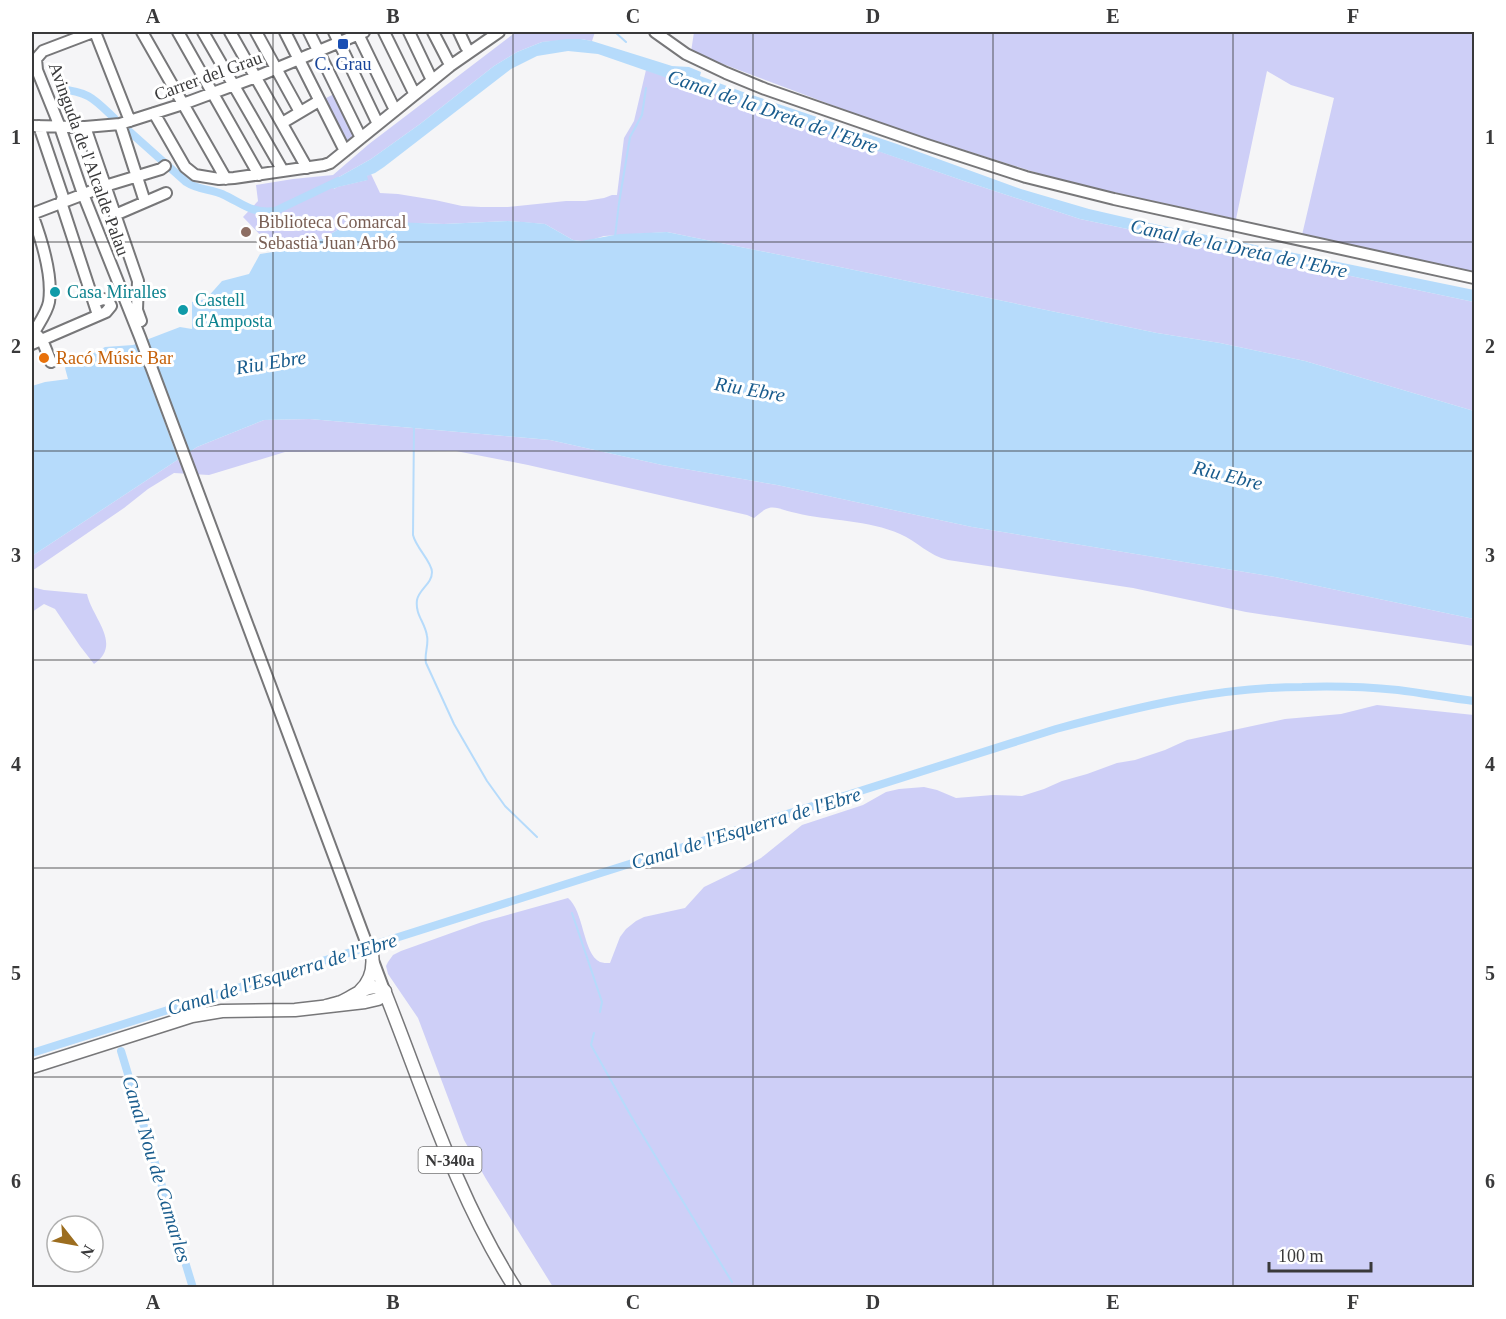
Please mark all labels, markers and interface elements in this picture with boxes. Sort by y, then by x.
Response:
text: A [146,5,161,27]
text: B [386,5,400,27]
text: C [626,5,640,27]
text: D [866,5,880,27]
text: E [1106,5,1120,27]
text: F [1347,5,1359,27]
marker: C. Grau [336,37,350,51]
street label: Carrer del Grau [152,47,264,105]
place label: C. Grau [315,54,372,74]
street label: Avinguda de l'Alcalde Palau [45,60,133,258]
water label: Canal de la Dreta de l'Ebre [665,65,881,157]
text: 1 [11,126,21,148]
text: 1 [1485,126,1495,148]
place label: Biblioteca Comarcal Sebastià Juan Arbó [258,212,406,253]
water label: Canal de la Dreta de l'Ebre [1129,214,1350,282]
marker: Biblioteca Comarcal Sebastià Juan Arbó [239,225,253,239]
place label: Casa Miralles [67,282,166,302]
marker: Casa Miralles [48,285,62,299]
place label: Castell d'Amposta [195,290,272,331]
marker: Castell d'Amposta [176,303,190,317]
text: 2 [11,335,21,357]
text: 2 [1485,335,1495,357]
water label: Riu Ebre [233,346,308,379]
place label: Racó Músic Bar [56,348,173,368]
marker: Racó Músic Bar [37,351,51,365]
water label: Riu Ebre [712,372,787,406]
water label: Riu Ebre [1190,456,1265,494]
text: 3 [11,544,21,566]
text: 3 [1485,544,1495,566]
text: 4 [11,753,21,775]
text: 4 [1485,753,1495,775]
water label: Canal de l'Esquerra de l'Ebre [629,783,864,874]
water label: Canal de l'Esquerra de l'Ebre [165,929,400,1020]
text: 5 [11,962,21,984]
text: 5 [1485,962,1495,984]
water label: Canal Nou de Camarles [118,1073,196,1265]
road number: N-340a [418,1147,482,1173]
text: 6 [11,1170,21,1192]
text: 6 [1485,1170,1495,1192]
north arrow [45,1214,105,1274]
scale bar [1269,1235,1371,1273]
text: N [77,1242,98,1261]
text: 100 m [1278,1246,1324,1266]
text: A [146,1291,161,1313]
text: B [386,1291,400,1313]
text: C [626,1291,640,1313]
text: D [866,1291,880,1313]
text: E [1106,1291,1120,1313]
text: F [1347,1291,1359,1313]

